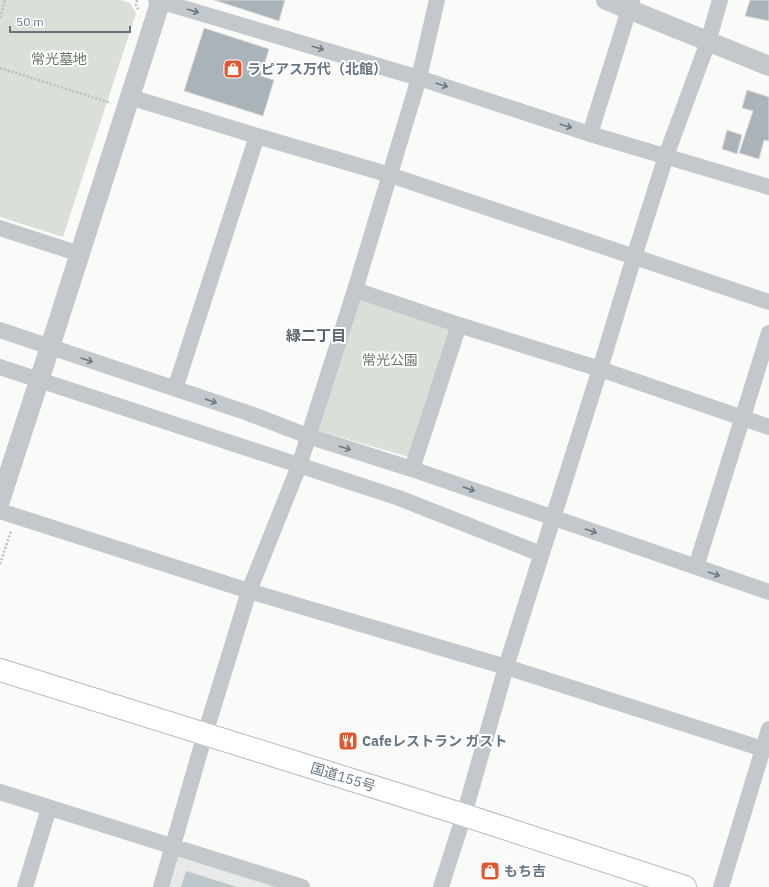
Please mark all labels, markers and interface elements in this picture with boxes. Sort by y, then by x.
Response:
scale bar [10,8,130,34]
one-way arrow [186,8,199,15]
text: 50 m [16,14,44,29]
one-way arrow [311,45,324,52]
park label: 常光墓地 [31,50,87,68]
shop icon: ラピアス万代（北館） [222,58,244,80]
place label: ラピアス万代（北館） [247,60,387,78]
one-way arrow [436,82,448,90]
one-way arrow [559,123,572,130]
district label: 緑二丁目 [286,326,346,345]
park label: 常光公園 [362,351,418,369]
one-way arrow [81,356,93,364]
one-way arrow [204,397,216,405]
one-way arrow [339,444,351,452]
one-way arrow [462,485,474,493]
one-way arrow [585,528,597,536]
one-way arrow [708,570,720,578]
restaurant icon: Cafeレストラン ガスト [337,730,359,752]
place label: Cafeレストラン ガスト [362,732,507,750]
street label: 国道155号 [308,759,378,795]
shop icon: もち吉 [479,860,501,882]
place label: もち吉 [504,862,546,880]

